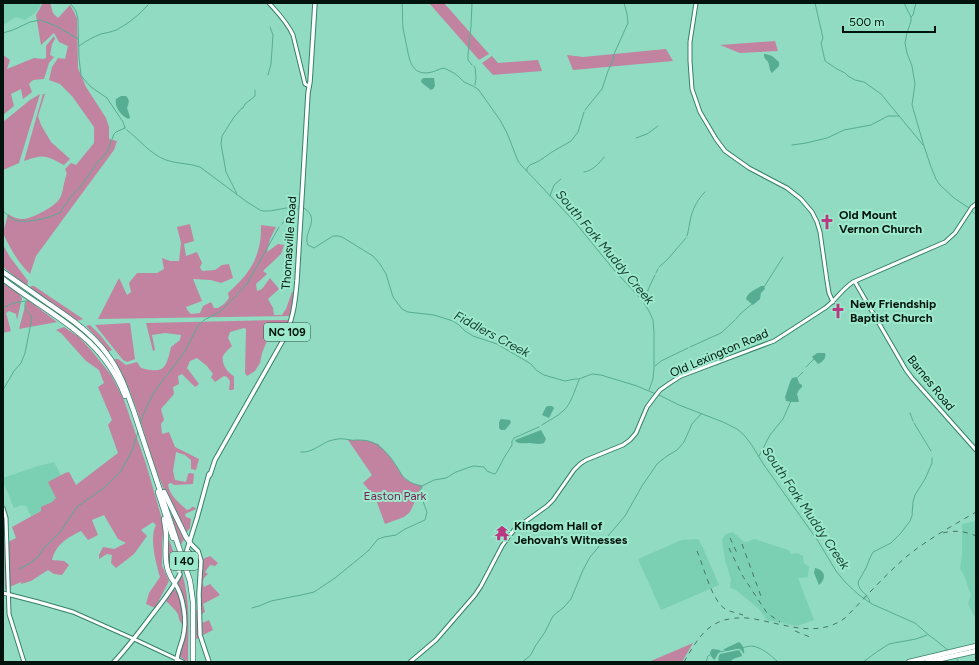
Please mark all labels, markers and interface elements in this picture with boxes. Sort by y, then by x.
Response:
scale bar [843,8,935,34]
text: 500 m [849,15,884,29]
water label: South Fork Muddy Creek [553,187,658,308]
street label: Thomasville Road [279,196,299,290]
place label: Old Mount Vernon Church [839,208,922,236]
church icon: Old Mount Vernon Church [818,213,836,231]
place label: New Friendship Baptist Church [850,297,936,325]
church icon: New Friendship Baptist Church [829,302,847,320]
water label: Fiddlers Creek [452,308,533,361]
road number: NC 109 [264,323,310,341]
street label: Old Lexington Road [668,326,770,380]
street label: Barnes Road [904,353,958,413]
water label: South Fork Muddy Creek [759,444,853,573]
park label: Easton Park [364,489,427,503]
place label: Kingdom Hall of Jehovah’s Witnesses [514,519,628,547]
temple icon: Kingdom Hall of Jehovah’s Witnesses [493,524,511,542]
road number: I 40 [170,552,198,570]

